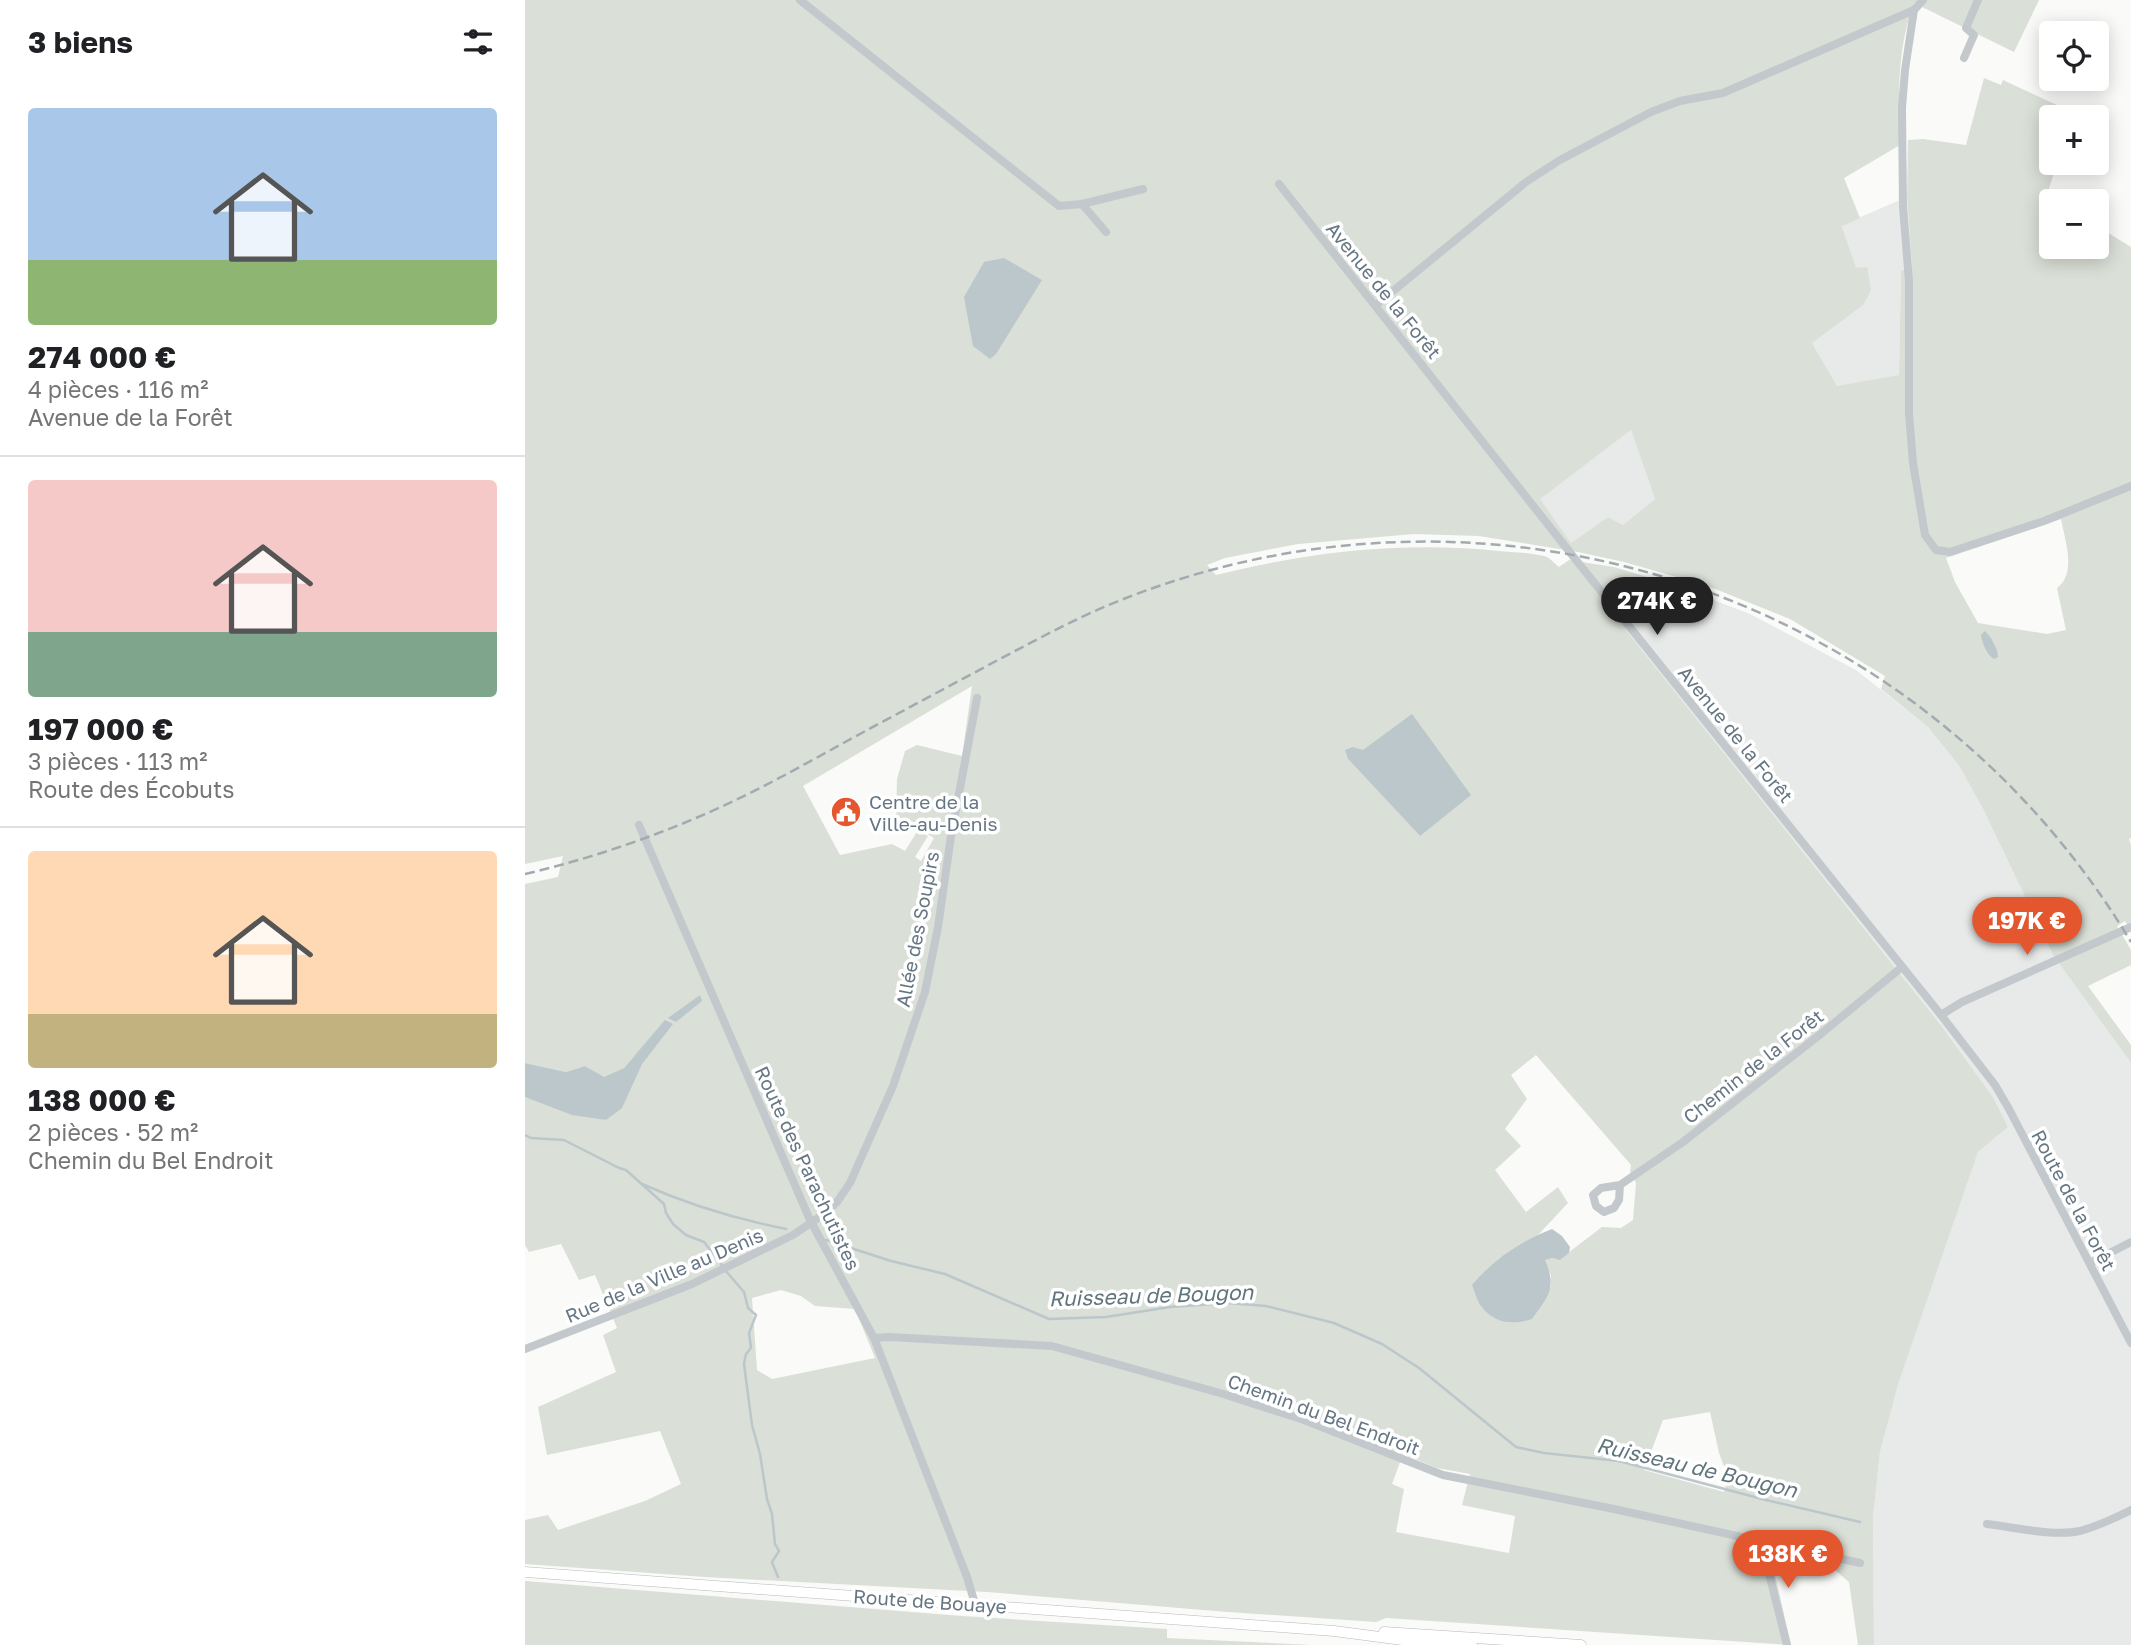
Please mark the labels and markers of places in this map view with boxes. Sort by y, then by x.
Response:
pin: 274K € [1600,578,1714,637]
place label: Centre de la Ville-au-Denis [869,790,998,835]
public building icon: Centre de la Ville-au-Denis [829,795,863,829]
pin: 197K € [1970,898,2084,957]
pin: 138K € [1731,1530,1845,1590]

